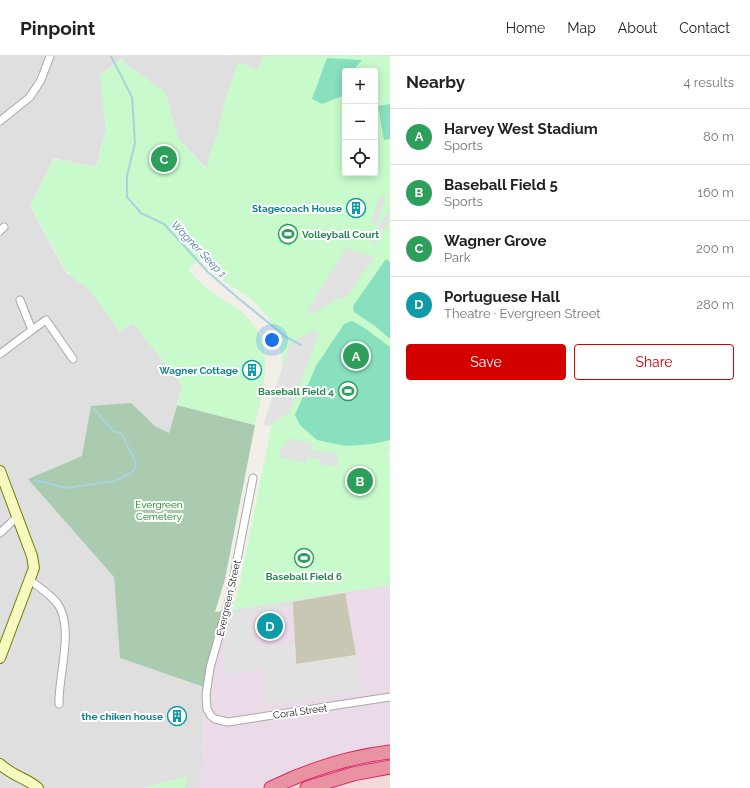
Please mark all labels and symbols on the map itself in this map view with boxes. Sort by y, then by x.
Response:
pin: C [151,144,177,174]
building icon: Stagecoach House [345,197,367,219]
place label: Stagecoach House [252,203,342,214]
water label: Wagner Seep 1 [168,218,229,280]
sports icon: Volleyball Court [277,223,299,245]
place label: Volleyball Court [302,229,379,240]
your location [262,330,282,350]
pin: A [343,341,369,371]
building icon: Wagner Cottage [241,359,263,381]
place label: Wagner Cottage [159,365,238,376]
sports icon: Baseball Field 4 [337,380,359,402]
place label: Baseball Field 4 [258,386,334,397]
pin: B [347,466,373,496]
park label: Evergreen Cemetery [135,499,183,522]
sports icon: Baseball Field 6 [293,547,315,569]
street label: Evergreen Street [214,558,243,637]
place label: Baseball Field 6 [266,571,342,582]
pin: D [257,611,283,641]
street label: Coral Street [272,702,328,721]
building icon: the chiken house [166,705,188,727]
place label: the chiken house [82,711,163,722]

